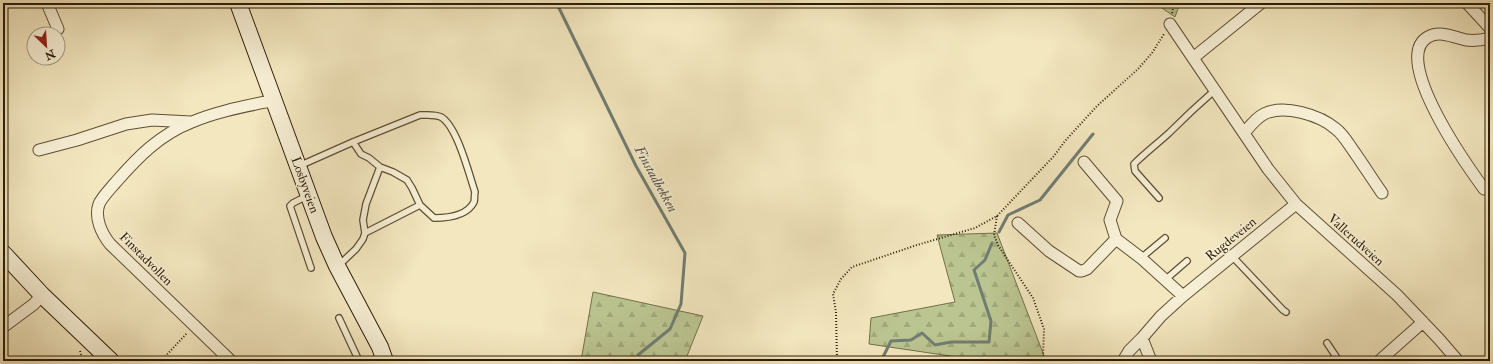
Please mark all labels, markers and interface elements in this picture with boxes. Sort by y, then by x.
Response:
north arrow [26,26,66,66]
text: N [42,46,58,63]
water label: Finstadbekken [630,142,681,216]
street label: Losbyveien [287,155,323,216]
street label: Vallerudveien [1325,211,1388,270]
street label: Rugdeveien [1202,214,1260,264]
street label: Finstadvollen [116,229,176,289]

